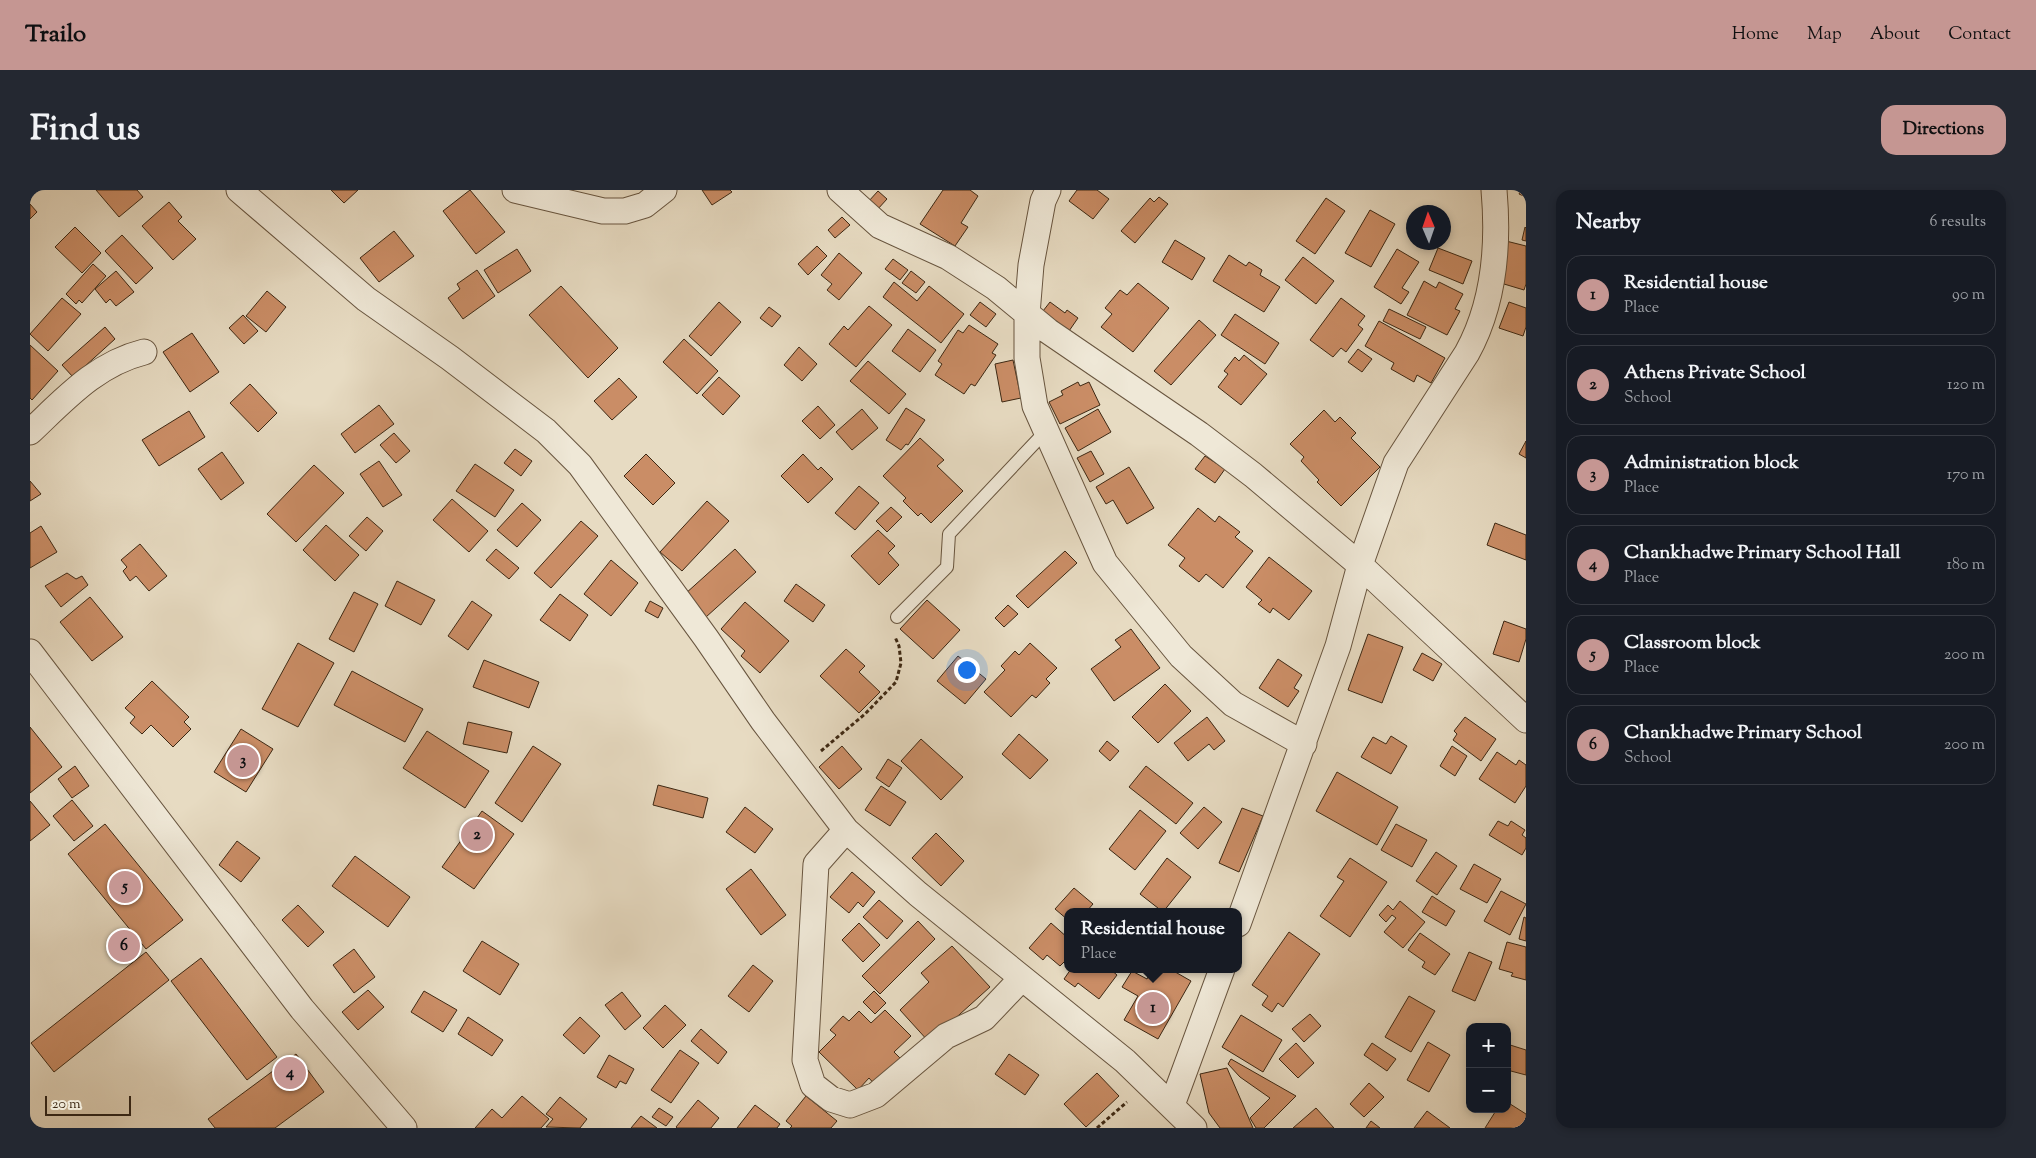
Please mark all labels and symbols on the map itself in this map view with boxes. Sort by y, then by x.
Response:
north arrow [1406,205,1451,250]
your location [954,657,980,683]
pin: 3 [227,742,259,780]
pin: 2 [461,816,493,854]
pin: 5 [109,868,141,906]
pin: 6 [108,927,140,965]
pin: 1 [1137,989,1169,1027]
pin: 4 [274,1054,306,1092]
scale bar [45,1093,131,1116]

